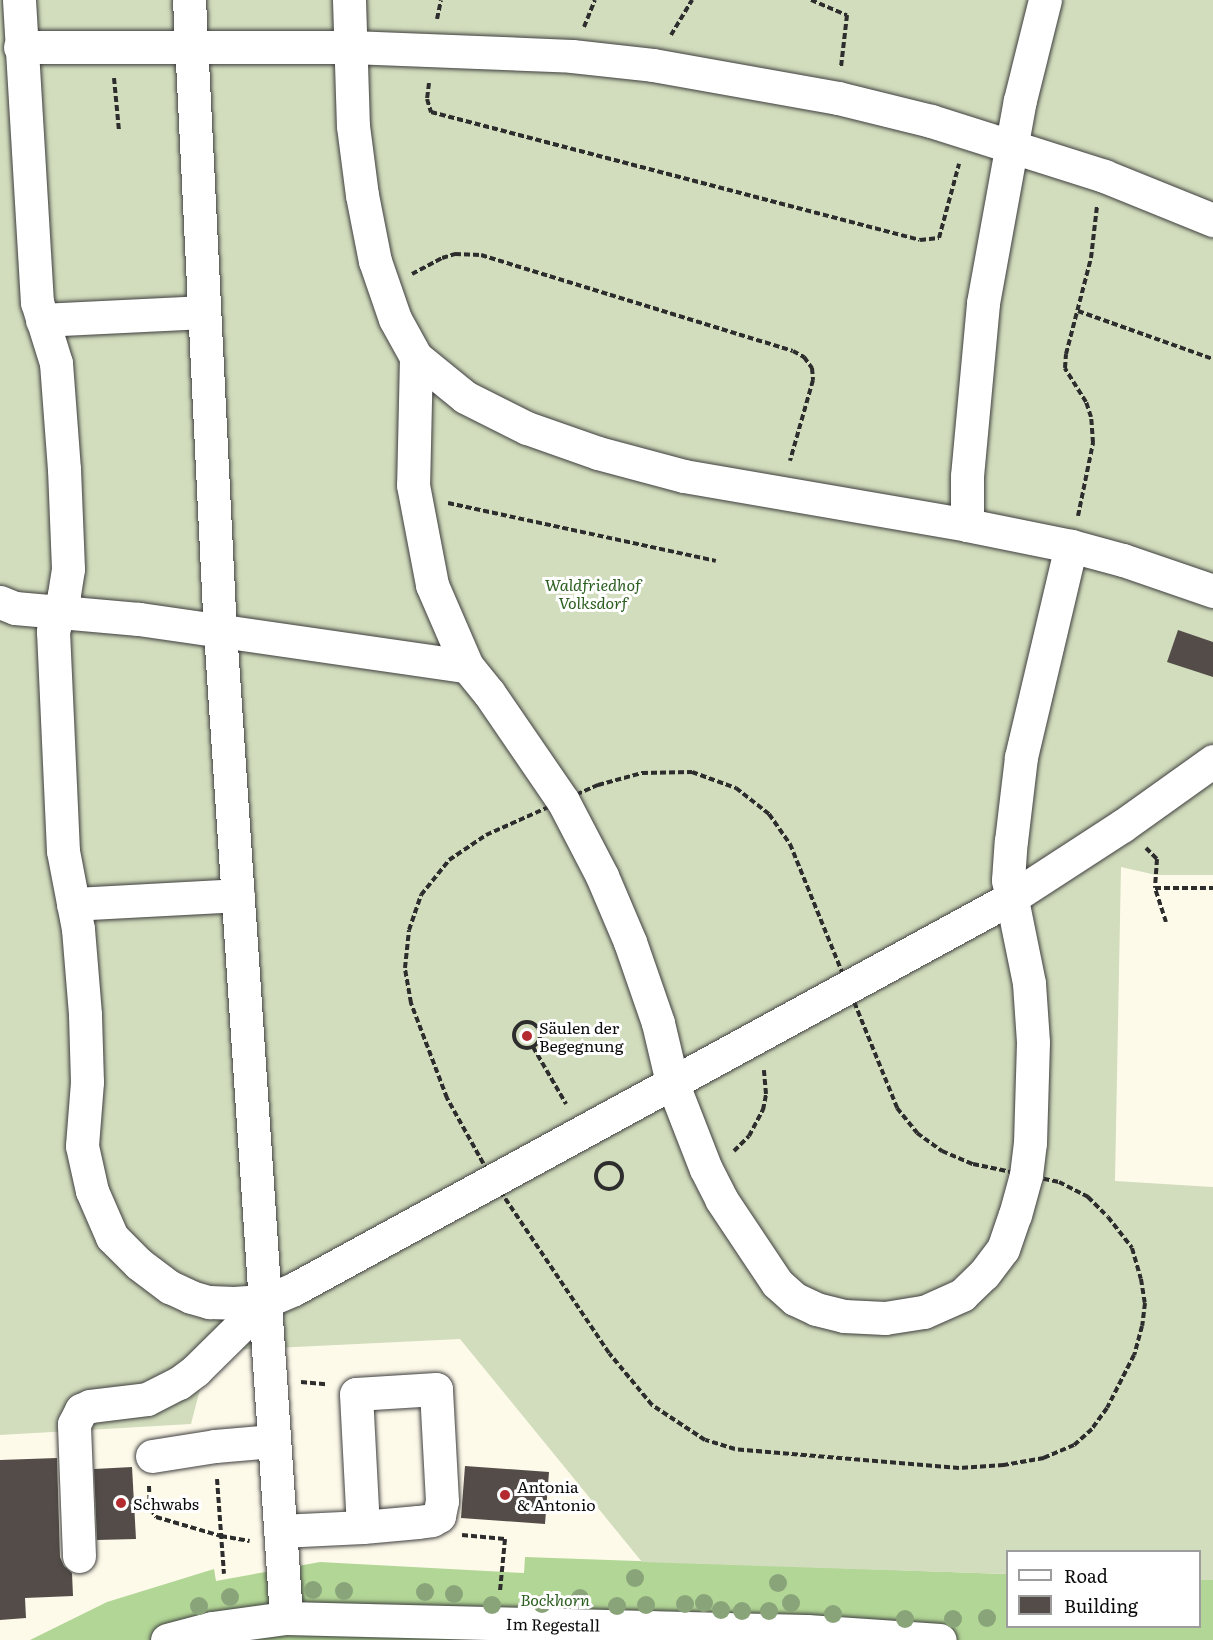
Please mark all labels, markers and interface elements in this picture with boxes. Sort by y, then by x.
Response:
park label: Waldfriedhof Volksdorf [545,574,641,612]
place label: Säulen der Begegnung [539,1017,624,1055]
marker: Säulen der Begegnung [520,1029,534,1043]
place label: Antonia & Antonio [517,1476,596,1514]
marker: Antonia & Antonio [498,1488,512,1502]
place label: Schwabs [133,1493,199,1513]
marker: Schwabs [114,1496,128,1510]
legend [1006,1550,1201,1628]
text: Road [1064,1562,1108,1589]
park label: Bockhorn [520,1589,590,1609]
text: Building [1064,1592,1138,1619]
street label: Im Regestall [506,1614,600,1634]

